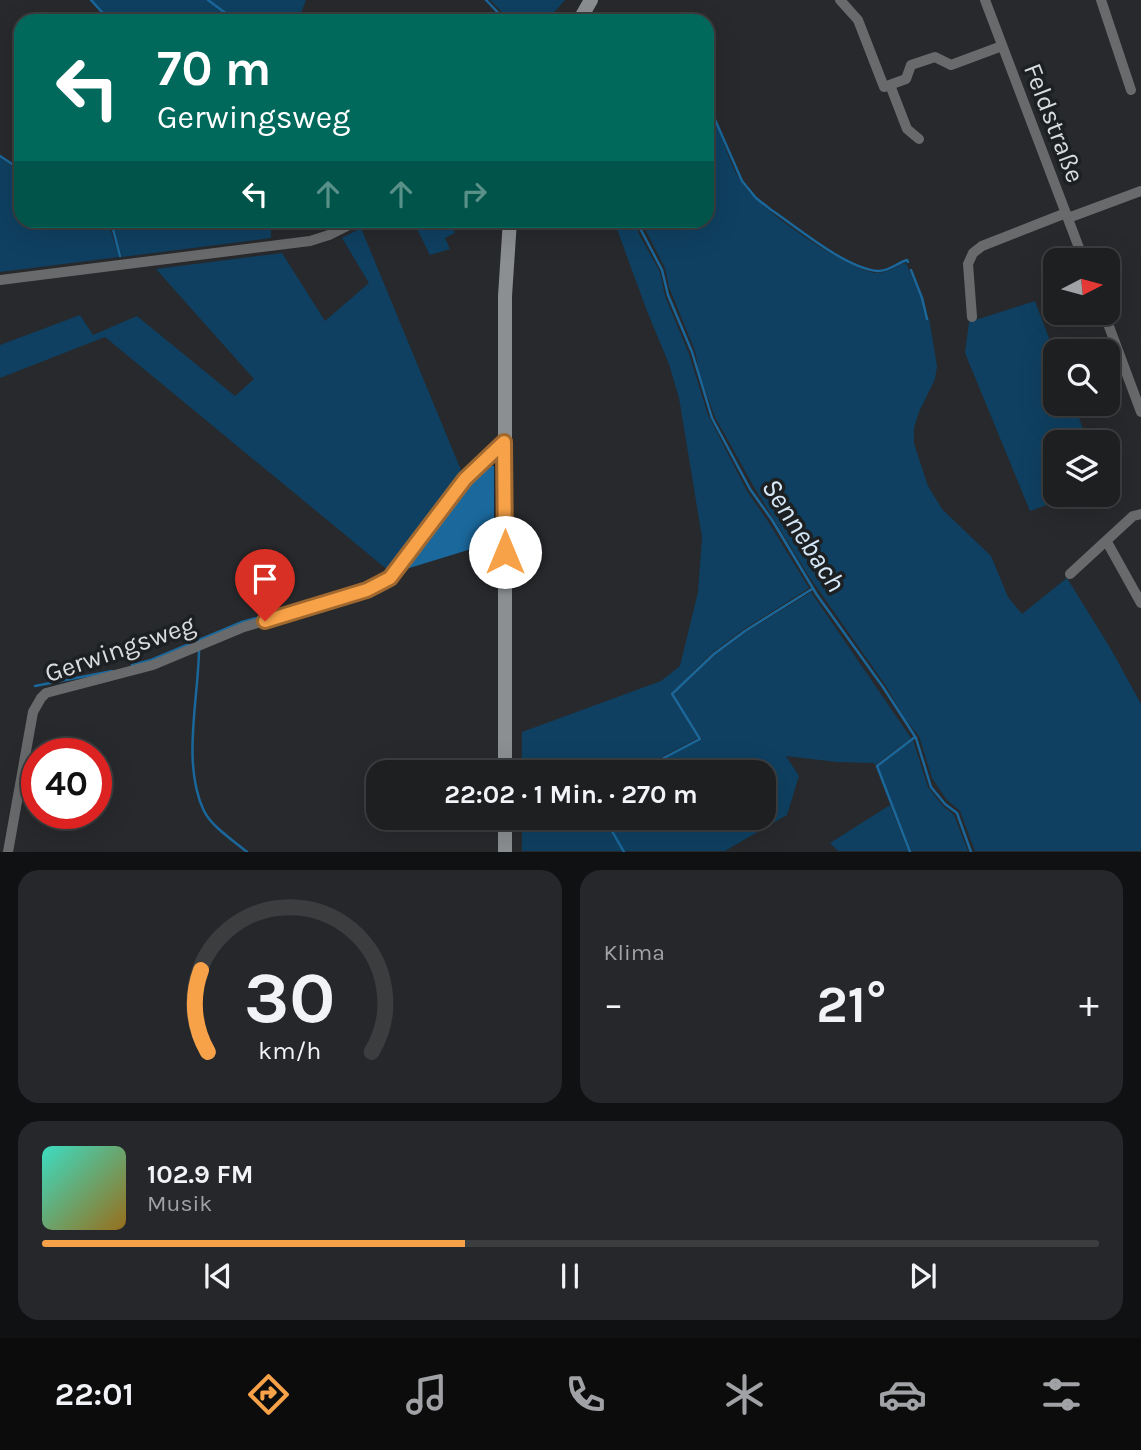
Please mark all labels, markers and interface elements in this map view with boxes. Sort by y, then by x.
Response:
text: 70 m [157,40,271,97]
icon: left [42,42,133,133]
street label: Feldstraße [1017,59,1091,187]
text: Gerwingsweg [157,99,350,136]
icon: left [236,175,274,213]
icon: ahead [309,175,347,213]
icon: ahead [382,175,420,213]
icon: right [455,175,493,213]
north arrow [1043,248,1120,326]
map controls [1043,248,1120,507]
button: search [1043,339,1120,416]
button: layers [1043,430,1120,507]
water label: Sennebach [755,472,853,598]
position arrow [468,515,542,589]
pin [235,549,295,621]
icon: arrive [246,560,284,598]
street label: Gerwingsweg [41,609,200,689]
speed limit sign: 40 [21,738,112,829]
text: 22:02 · 1 Min. · 270 m [444,779,698,810]
text: Klima [604,939,665,966]
text: 30 [244,956,335,1041]
text: 21° [816,974,886,1035]
text: − [604,982,623,1027]
text: + [1079,982,1099,1027]
text: km/h [258,1036,321,1065]
text: 102.9 FM [147,1159,253,1190]
text: Musik [147,1190,212,1217]
icon: previous [199,1257,237,1295]
icon: pause [551,1257,589,1295]
icon: next [904,1257,942,1295]
icon: directions [244,1370,293,1419]
icon: music [402,1370,451,1419]
icon: phone [561,1370,610,1419]
icon: climate [720,1370,769,1419]
icon: car [878,1370,927,1419]
icon: filters [1037,1370,1086,1419]
text: 22:01 [55,1376,134,1413]

